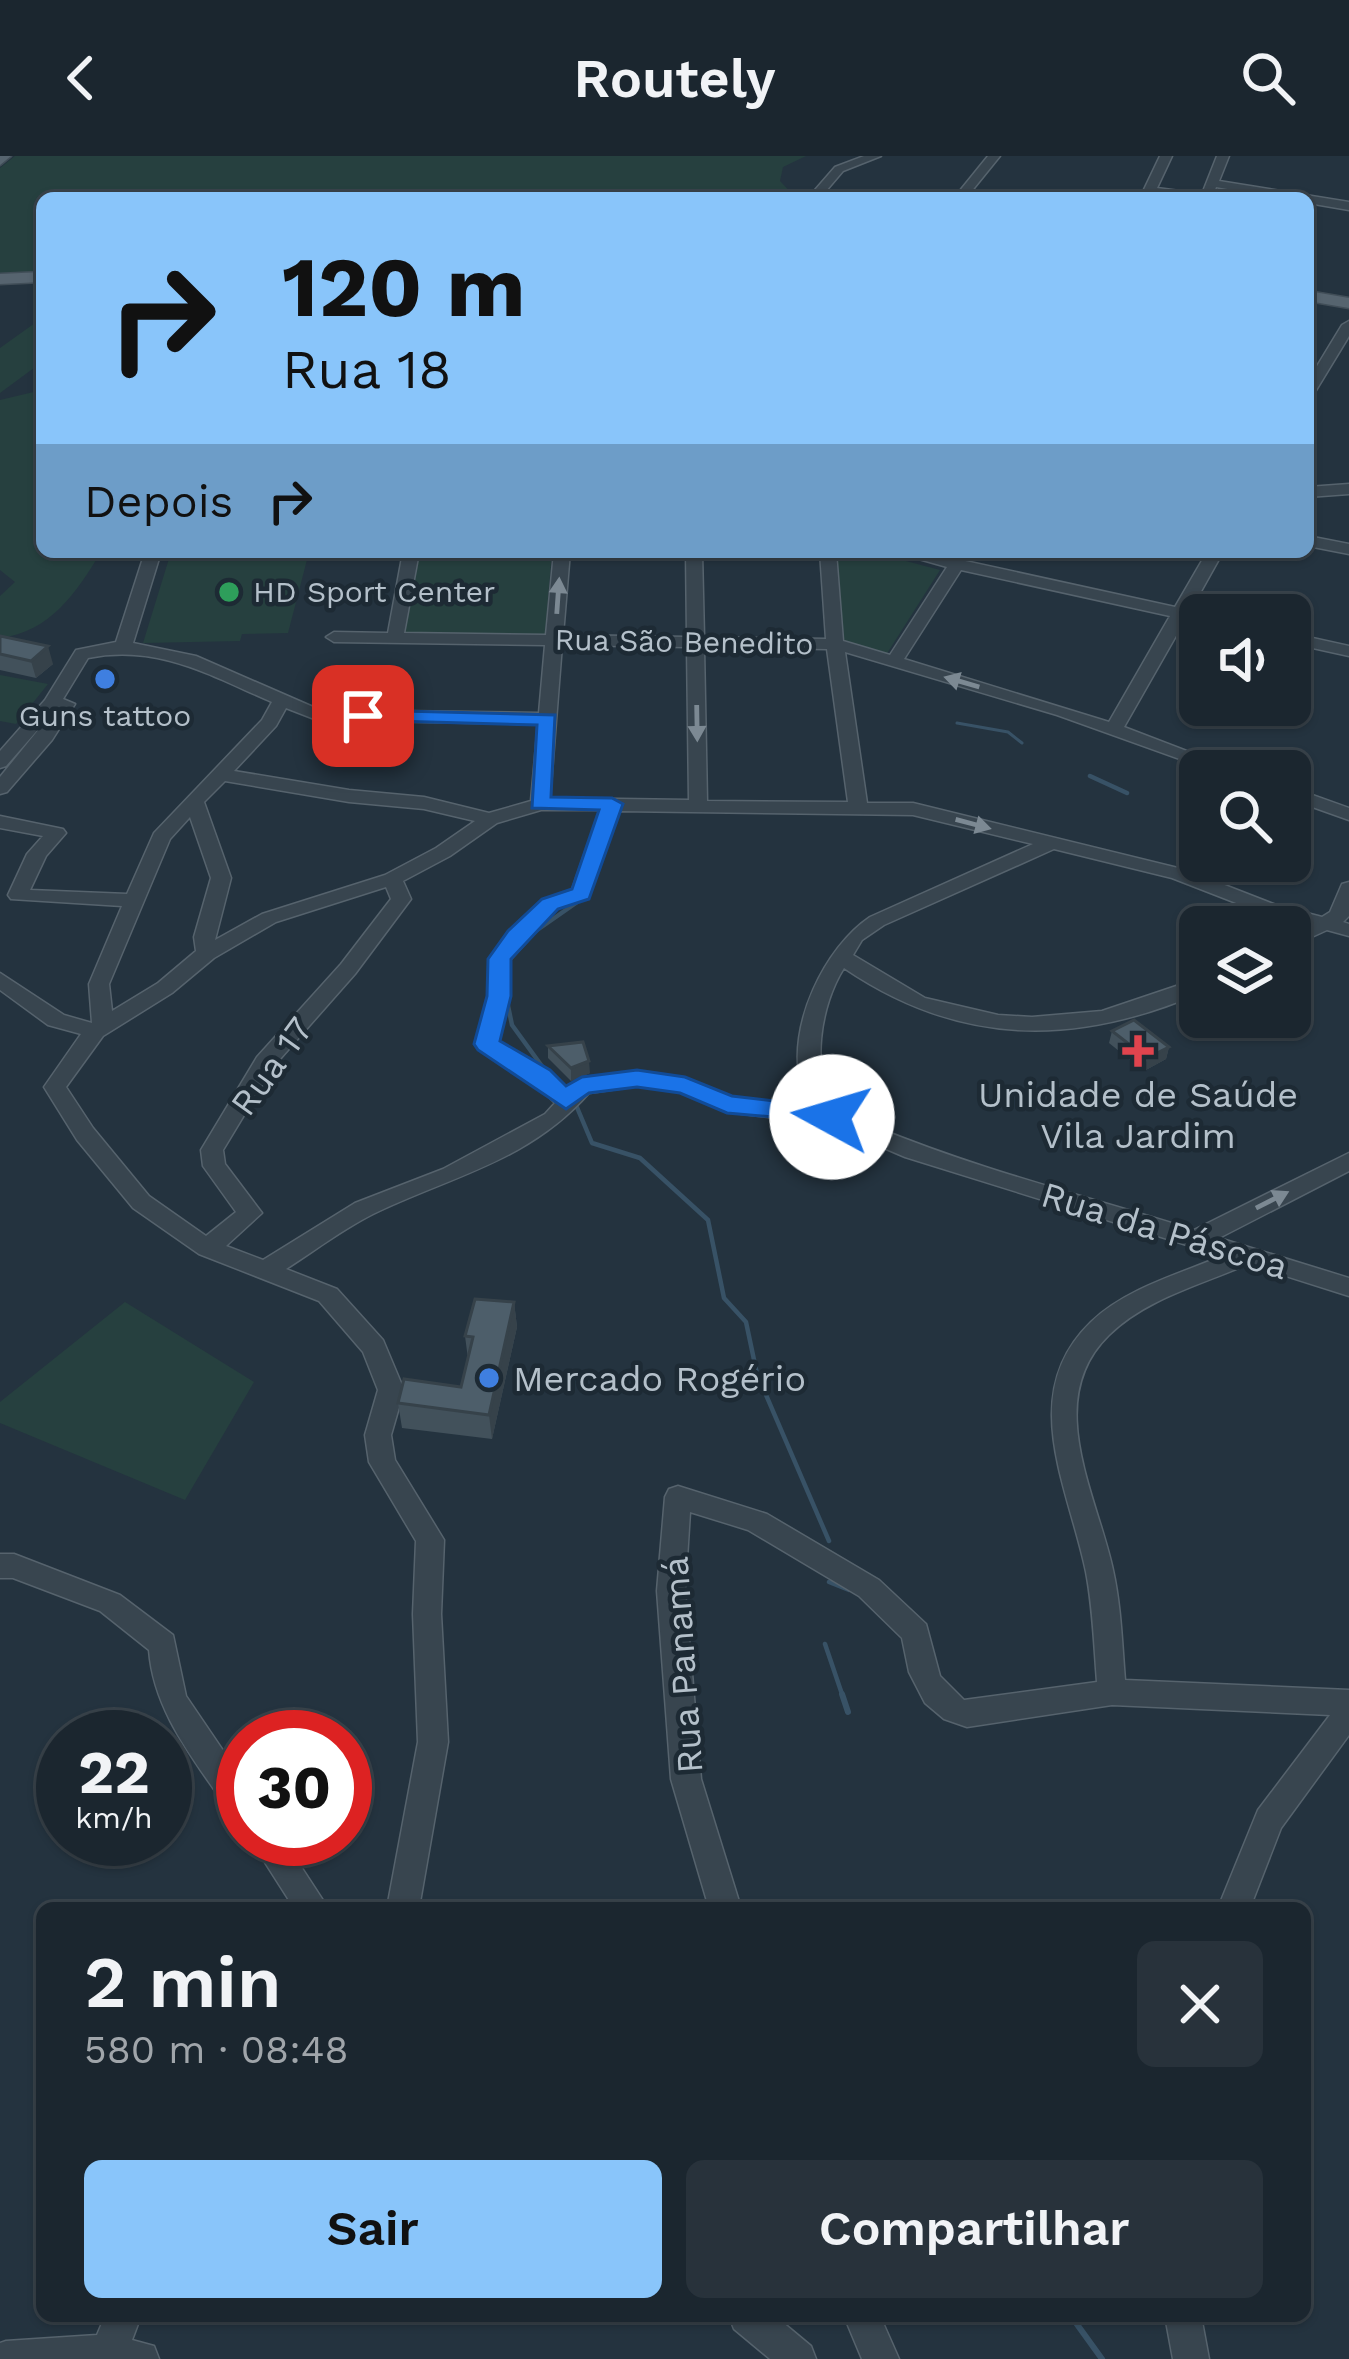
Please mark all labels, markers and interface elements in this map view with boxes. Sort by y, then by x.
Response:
icon: back [48,45,114,111]
icon: search [1235,45,1301,111]
text: Routely [573,47,776,110]
text: 120 m [282,238,525,336]
icon: right [84,240,240,396]
text: Rua 18 [282,338,452,401]
icon: right [257,468,323,534]
text: Depois [84,475,233,528]
place label: HD Sport Center [253,574,495,609]
one-way arrow [549,577,568,614]
marker: HD Sport Center [216,579,242,605]
map controls [1179,594,1311,1038]
button: sound [1179,594,1311,726]
street label: Rua São Benedito [554,622,814,661]
pin [312,665,414,767]
marker: Guns tattoo [92,666,118,692]
one-way arrow [943,671,980,690]
icon: arrive [330,683,396,749]
place label: Guns tattoo [19,698,191,733]
one-way arrow [687,705,706,743]
button: search [1179,750,1311,882]
one-way arrow [954,815,991,834]
button: layers [1179,906,1311,1038]
street label: Rua 17 [222,1009,321,1124]
marker: Unidade de Saúde Vila Jardim [1122,1035,1154,1067]
position arrow [769,1054,895,1180]
place label: Unidade de Saúde Vila Jardim [978,1074,1298,1157]
street label: Rua da Páscoa [1036,1174,1293,1288]
one-way arrow [1255,1191,1289,1211]
place label: Mercado Rogério [513,1358,806,1400]
marker: Mercado Rogério [476,1365,502,1391]
street label: Rua Panamá [654,1555,712,1775]
speed limit sign: 30 [216,1710,372,1866]
text: 22 [78,1737,150,1808]
text: km/h [75,1800,153,1835]
text: 2 min [84,1940,282,2024]
button: close [1137,1941,1263,2067]
text: 580 m · 08:48 [84,2027,349,2072]
button: Sair [84,2160,662,2298]
button: Compartilhar [686,2160,1263,2298]

